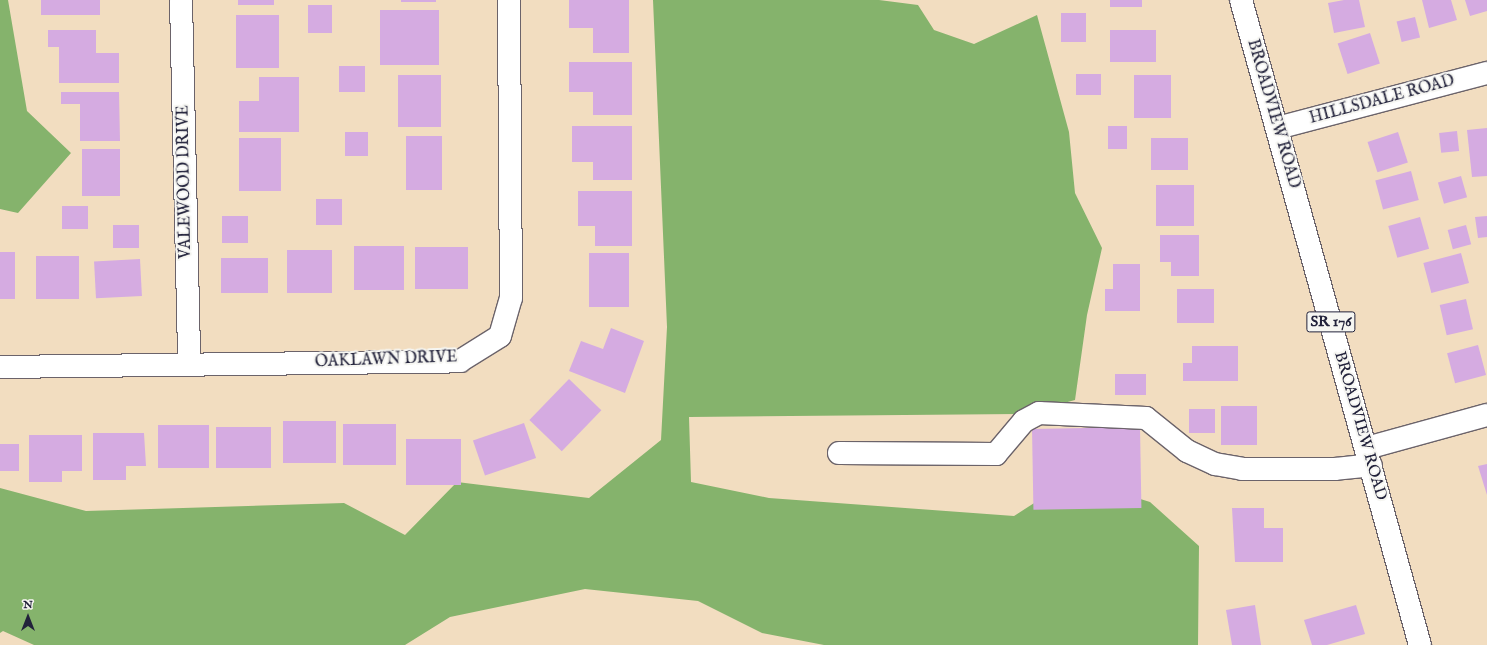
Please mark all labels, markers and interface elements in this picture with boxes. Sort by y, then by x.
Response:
street label: BROADVIEW ROAD [1243,37,1303,191]
street label: HILLSDALE ROAD [1307,71,1457,129]
street label: VALEWOOD DRIVE [174,105,196,259]
road number: SR 176 [1306,309,1356,335]
street label: OAKLAWN DRIVE [314,348,458,372]
street label: BROADVIEW ROAD [1330,349,1390,503]
north arrow [8,597,48,637]
text: N [23,598,33,612]

